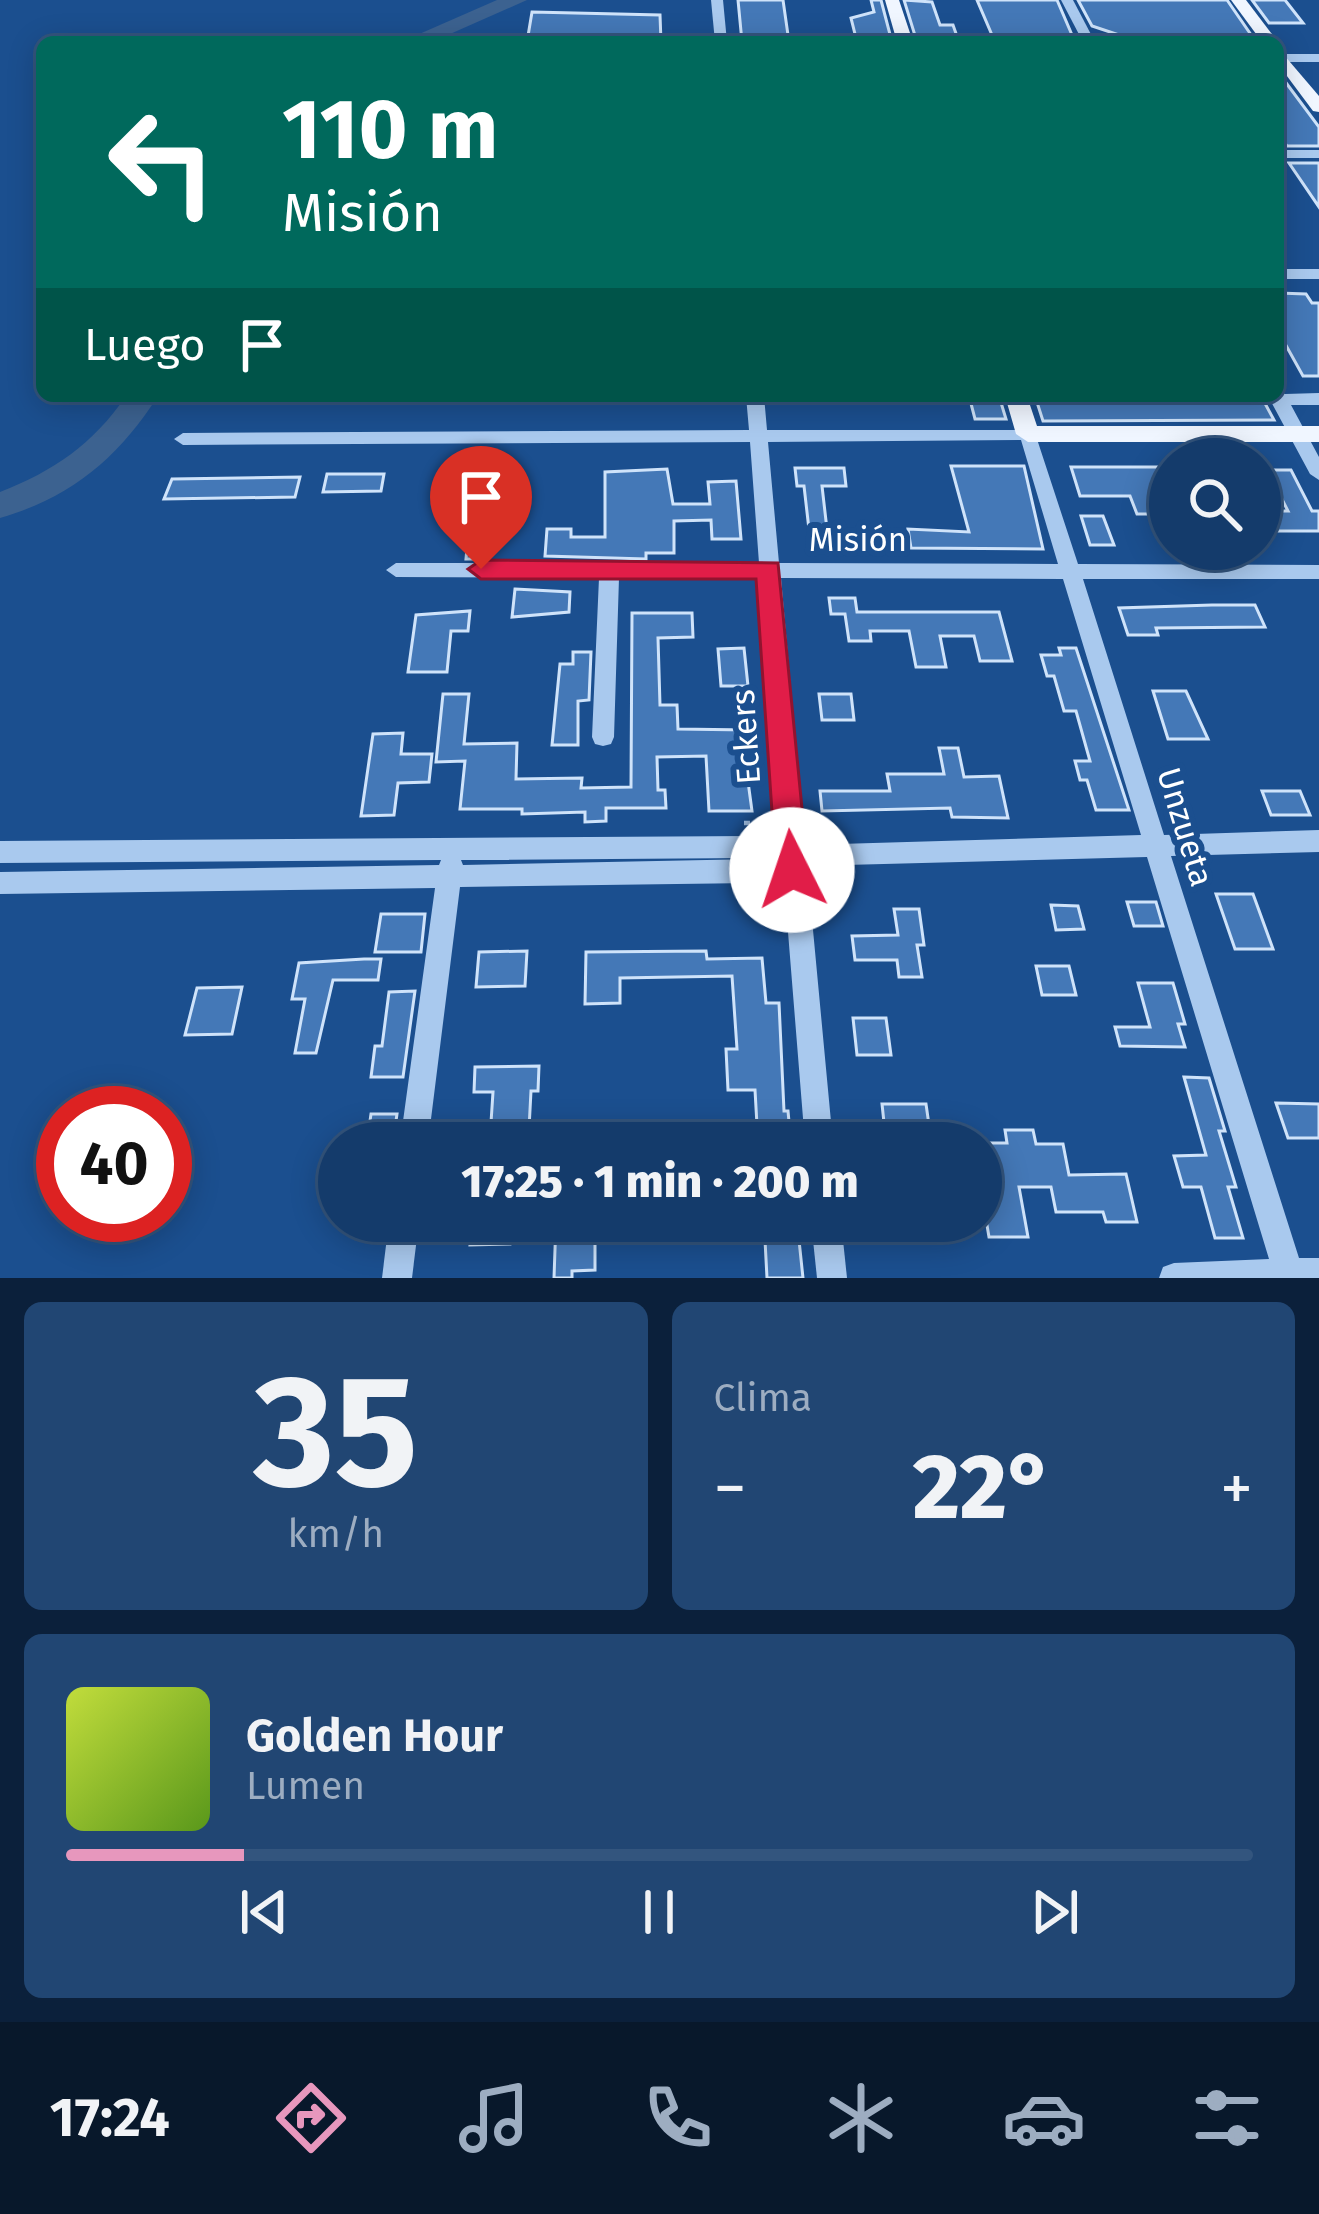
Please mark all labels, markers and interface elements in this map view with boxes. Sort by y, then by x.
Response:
text: 110 m [282,79,498,180]
icon: left [84,84,240,240]
text: Misión [282,181,443,245]
icon: arrive [229,312,295,378]
text: Luego [84,318,205,372]
map controls [1149,438,1281,570]
button: search [1149,438,1281,570]
pin [430,446,532,569]
icon: arrive [448,464,514,530]
street label: Misión [809,520,907,560]
street label: Eckers [723,688,769,786]
street label: Unzueta [1148,763,1222,891]
position arrow [729,807,855,933]
speed limit sign: 40 [36,1086,192,1242]
text: 17:25 · 1 min · 200 m [461,1155,859,1209]
text: 35 [253,1339,418,1526]
text: Clima [714,1375,812,1421]
text: 22° [913,1434,1054,1542]
text: − [714,1449,747,1528]
text: + [1220,1449,1253,1528]
text: km/h [287,1511,384,1557]
text: Golden Hour [246,1709,503,1763]
text: Lumen [246,1763,365,1809]
icon: previous [231,1879,297,1945]
icon: pause [626,1879,692,1945]
icon: next [1022,1879,1088,1945]
icon: directions [269,2076,353,2160]
icon: music [452,2076,536,2160]
icon: phone [636,2076,720,2160]
icon: climate [819,2076,903,2160]
icon: car [1002,2076,1086,2160]
icon: filters [1185,2076,1269,2160]
text: 17:24 [50,2086,170,2150]

